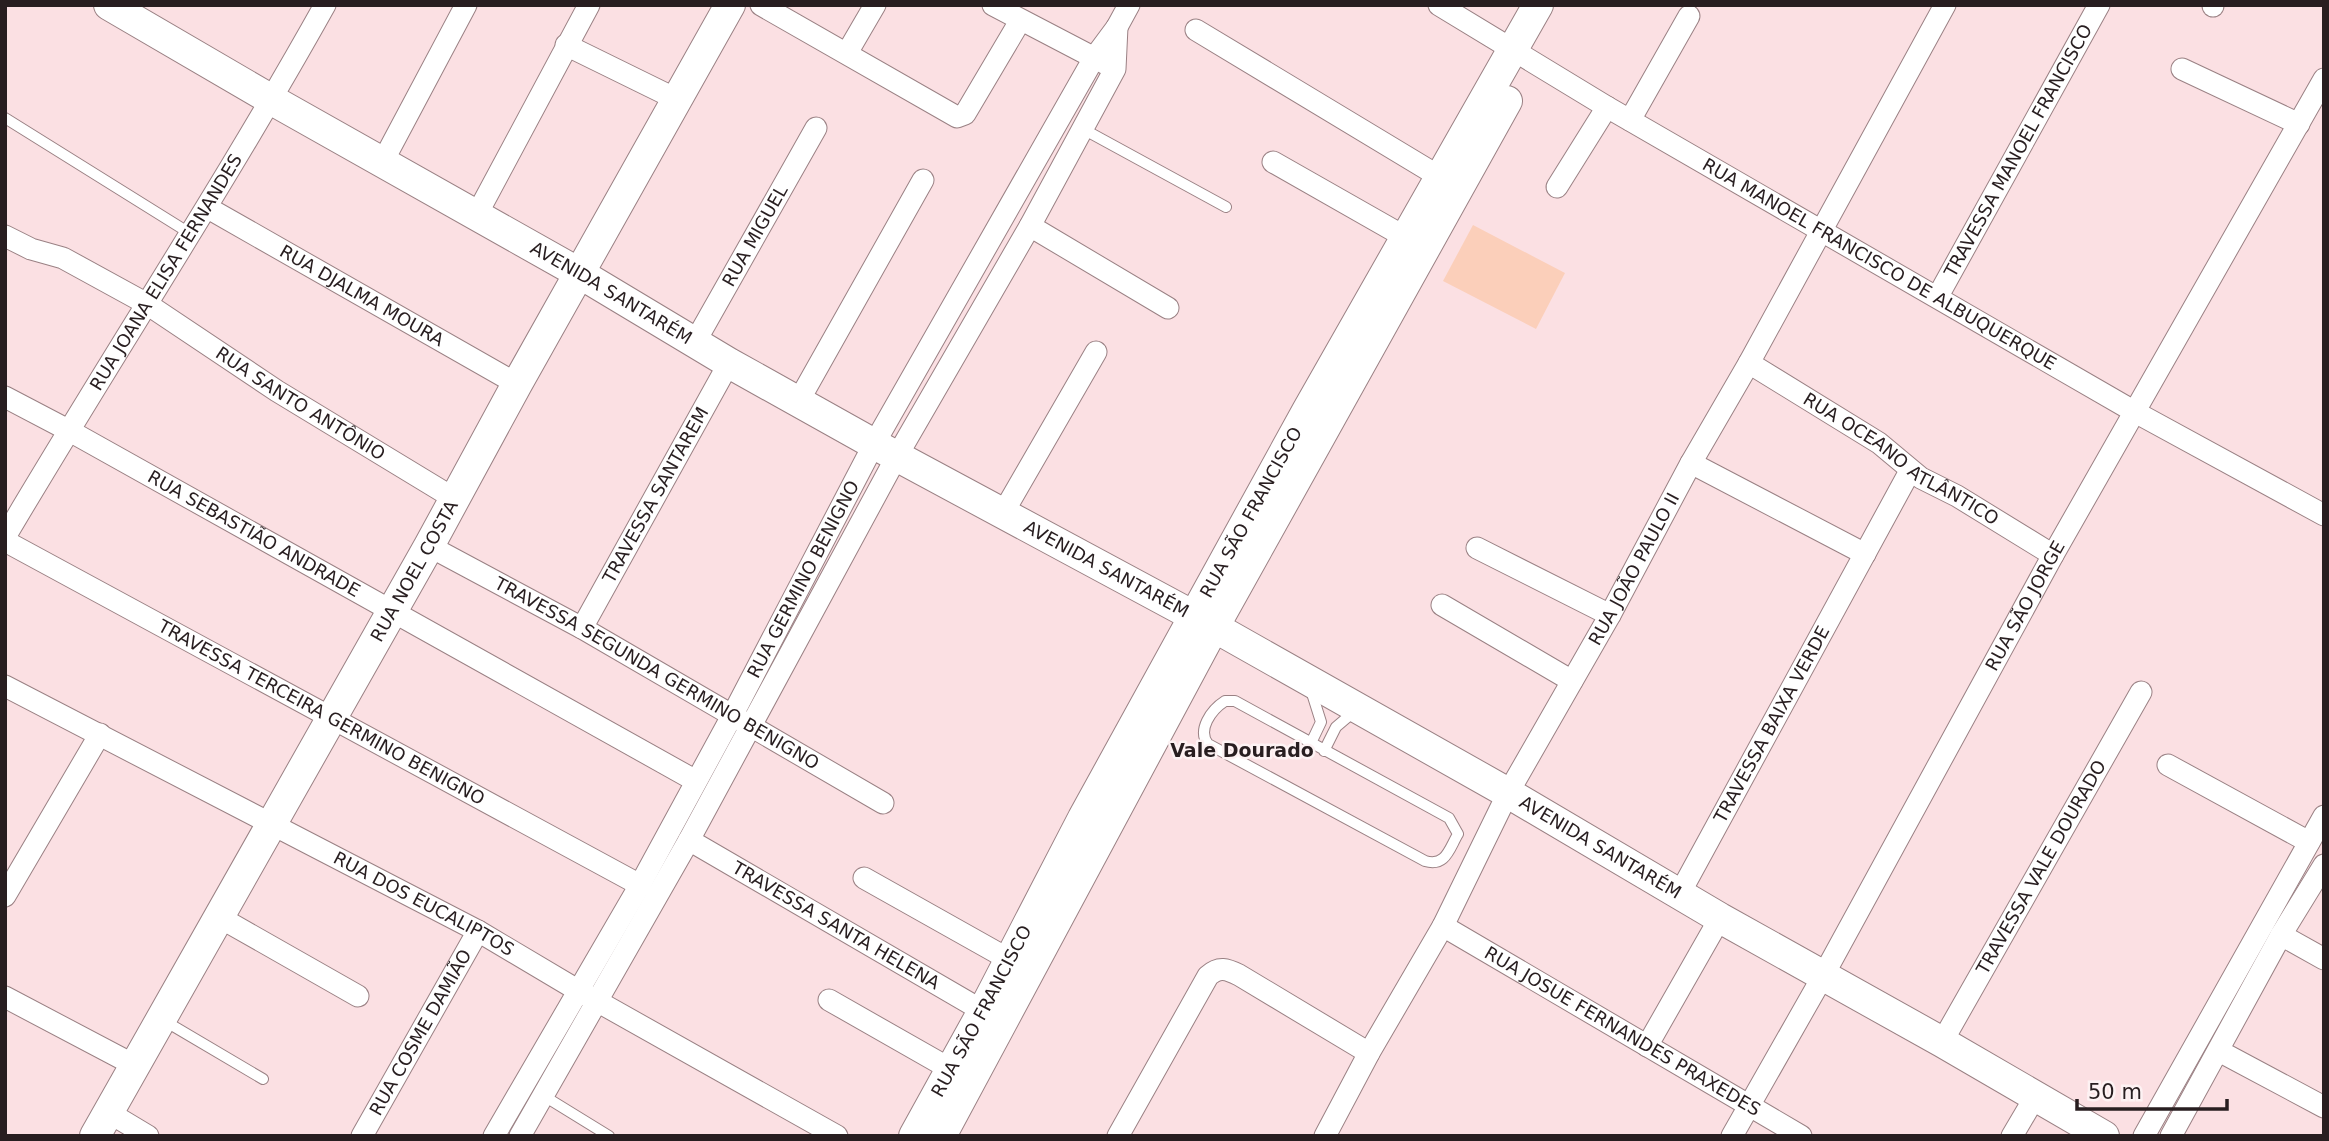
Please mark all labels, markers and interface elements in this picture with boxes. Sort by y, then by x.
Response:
street label: TRAVESSA MANOEL FRANCISCO [1939,20,2096,281]
street label: RUA JOANA ELISA FERNANDES [85,150,246,394]
street label: RUA MANOEL FRANCISCO DE ALBUQUERQUE [1699,153,2060,374]
street label: RUA MIGUEL [718,181,792,290]
street label: AVENIDA SANTARÉM [527,237,696,348]
street label: RUA DJALMA MOURA [276,240,448,351]
street label: RUA SANTO ANTÔNIO [212,342,389,464]
street label: RUA OCEANO ATLÂNTICO [1800,388,2003,529]
street label: TRAVESSA SANTAREM [598,403,712,587]
street label: RUA SÃO FRANCISCO [1195,423,1306,601]
street label: RUA SEBASTIÃO ANDRADE [144,466,364,601]
street label: RUA GERMINO BENIGNO [743,477,863,681]
street label: RUA JOÃO PAULO II [1584,489,1683,649]
street label: RUA NOEL COSTA [366,496,462,645]
street label: AVENIDA SANTARÉM [1021,516,1193,622]
street label: RUA SÃO JORGE [1981,537,2069,674]
street label: TRAVESSA SEGUNDA GERMINO BENIGNO [490,572,823,774]
street label: TRAVESSA TERCEIRA GERMINO BENIGNO [154,615,489,809]
street label: TRAVESSA BAIXA VERDE [1709,622,1833,827]
district label: Vale Dourado [1170,739,1314,761]
street label: TRAVESSA VALE DOURADO [1971,756,2110,979]
street label: AVENIDA SANTARÉM [1516,791,1685,903]
street label: RUA DOS EUCALIPTOS [330,847,518,960]
street label: TRAVESSA SANTA HELENA [728,856,944,994]
street label: RUA SÃO FRANCISCO [927,922,1036,1100]
street label: RUA JOSUE FERNANDES PRAXEDES [1481,942,1764,1120]
street label: RUA COSME DAMIÃO [365,945,475,1119]
scale bar [2077,1068,2228,1112]
text: 50 m [2088,1080,2142,1104]

